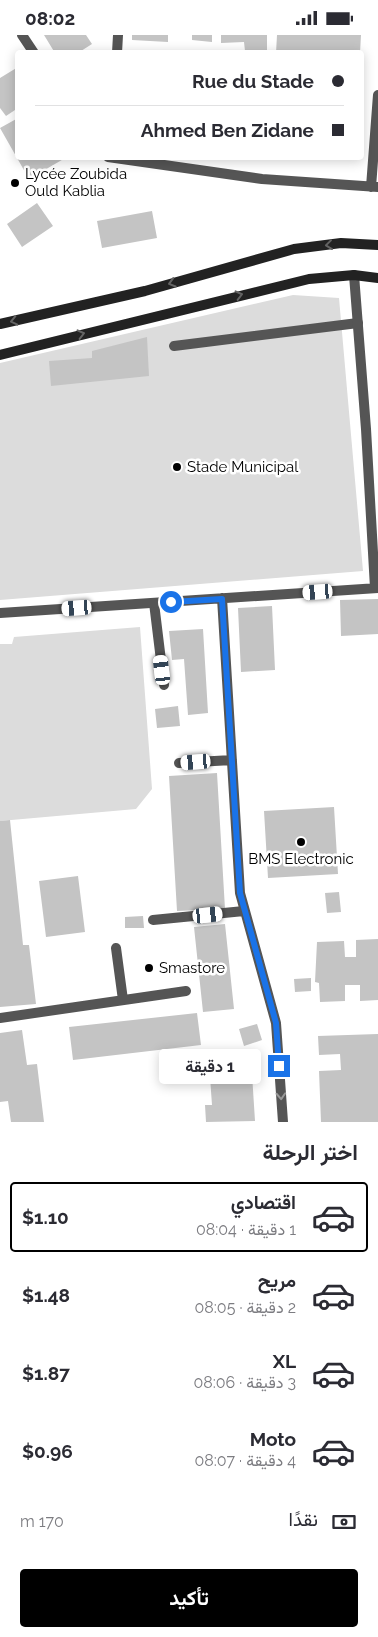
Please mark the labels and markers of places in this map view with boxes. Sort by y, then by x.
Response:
place label: Lycée Zoubida Ould Kablia [25,165,127,200]
marker: Lycée Zoubida Ould Kablia [9,177,21,189]
place label: Stade Municipal [187,458,299,476]
marker: Stade Municipal [171,461,183,473]
marker: BMS Electronic [295,836,307,848]
place label: BMS Electronic [248,850,354,868]
place label: Smastore [159,959,225,977]
marker: Smastore [143,962,155,974]

